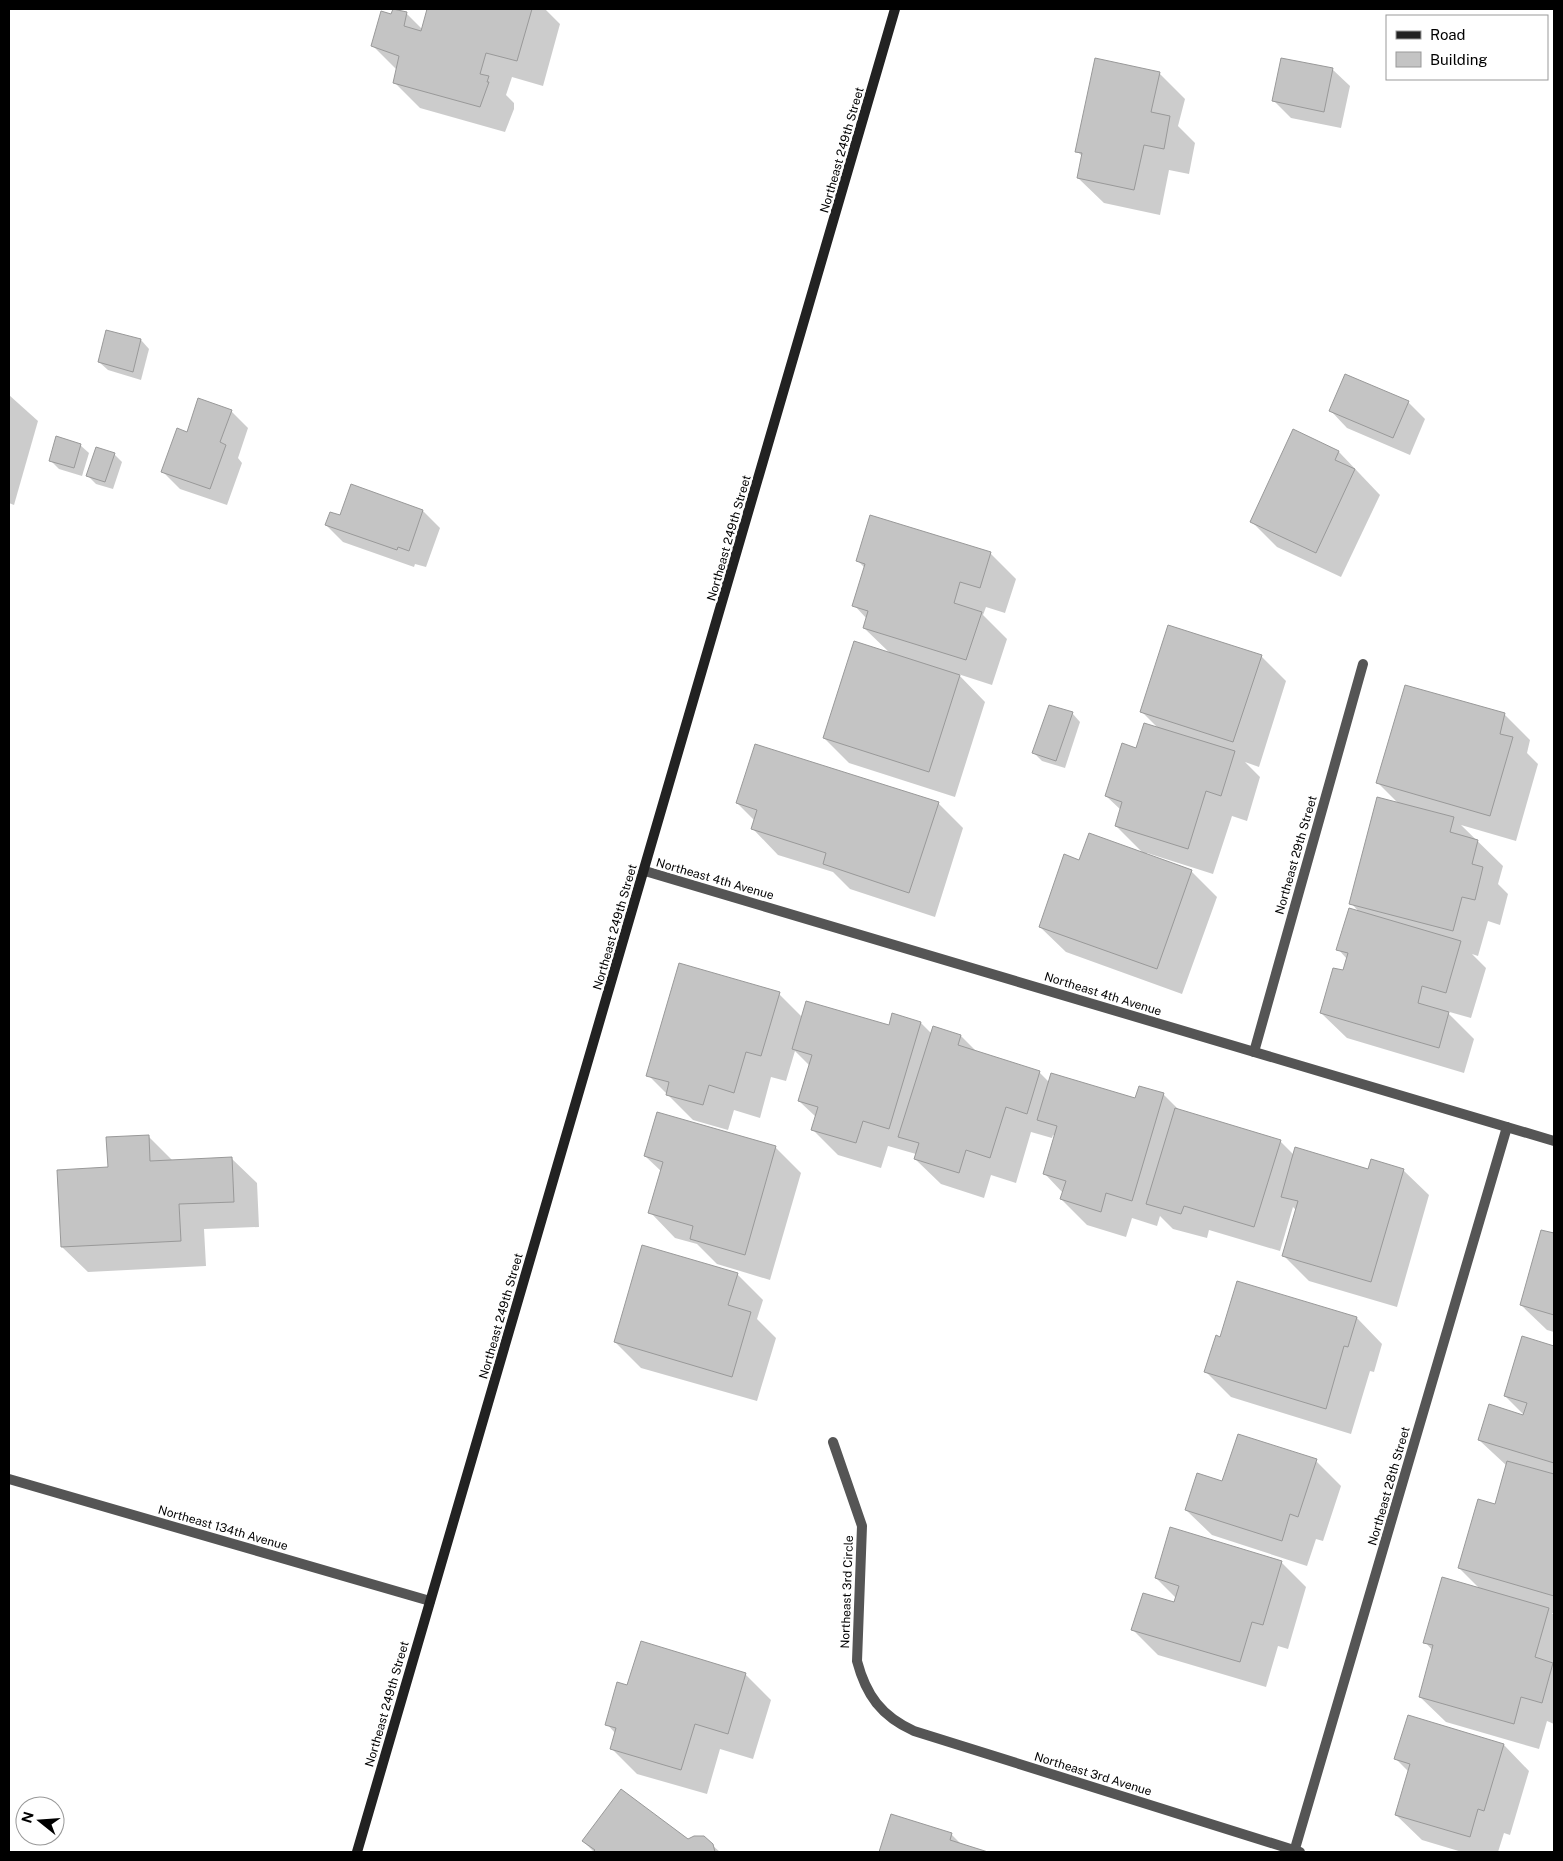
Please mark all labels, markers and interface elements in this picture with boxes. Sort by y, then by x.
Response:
legend [1386,15,1548,80]
text: Road [1430,26,1466,43]
text: Building [1430,51,1488,68]
street label: Northeast 249th Street [817,85,867,215]
street label: Northeast 249th Street [704,473,754,603]
street label: Northeast 29th Street [1272,794,1320,916]
street label: Northeast 4th Avenue [654,855,776,903]
street label: Northeast 249th Street [590,862,640,992]
street label: Northeast 4th Avenue [1043,969,1164,1019]
street label: Northeast 249th Street [476,1251,526,1381]
street label: Northeast 28th Street [1365,1425,1413,1547]
street label: Northeast 134th Avenue [156,1503,290,1553]
street label: Northeast 3rd Circle [838,1535,856,1649]
street label: Northeast 249th Street [362,1639,412,1769]
street label: Northeast 3rd Avenue [1033,1749,1154,1799]
north arrow [15,1796,65,1846]
text: N [18,1810,37,1825]

